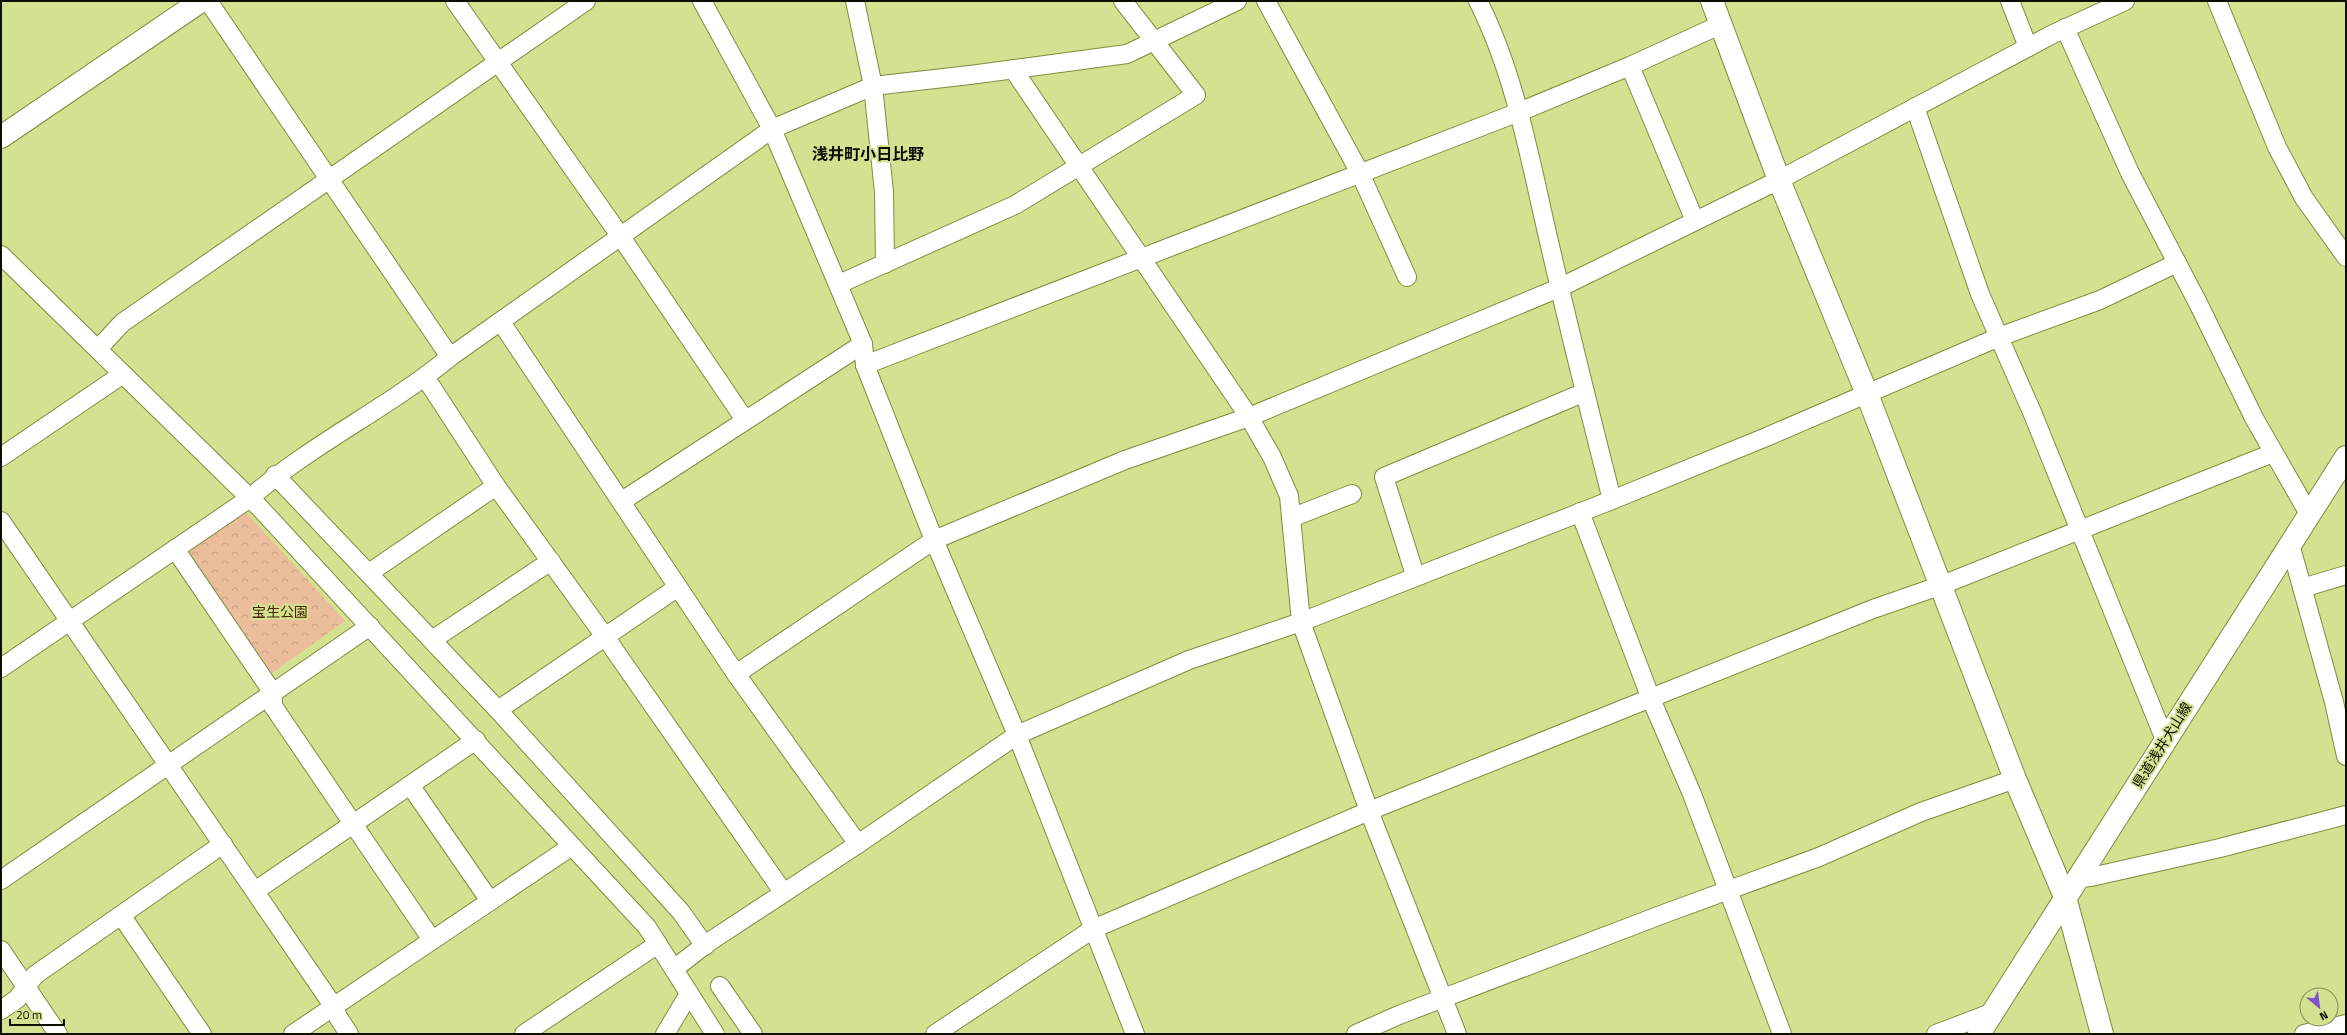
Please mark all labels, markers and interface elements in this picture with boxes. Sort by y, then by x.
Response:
district label: 浅井町小日比野 [812,142,924,166]
park label: 宝生公園 [252,601,308,622]
street label: 県道浅井犬山線 [2127,698,2196,792]
north arrow [2299,987,2339,1027]
scale bar [10,1001,64,1027]
text: 20 m [16,1005,42,1024]
text: N [2317,1007,2331,1025]

